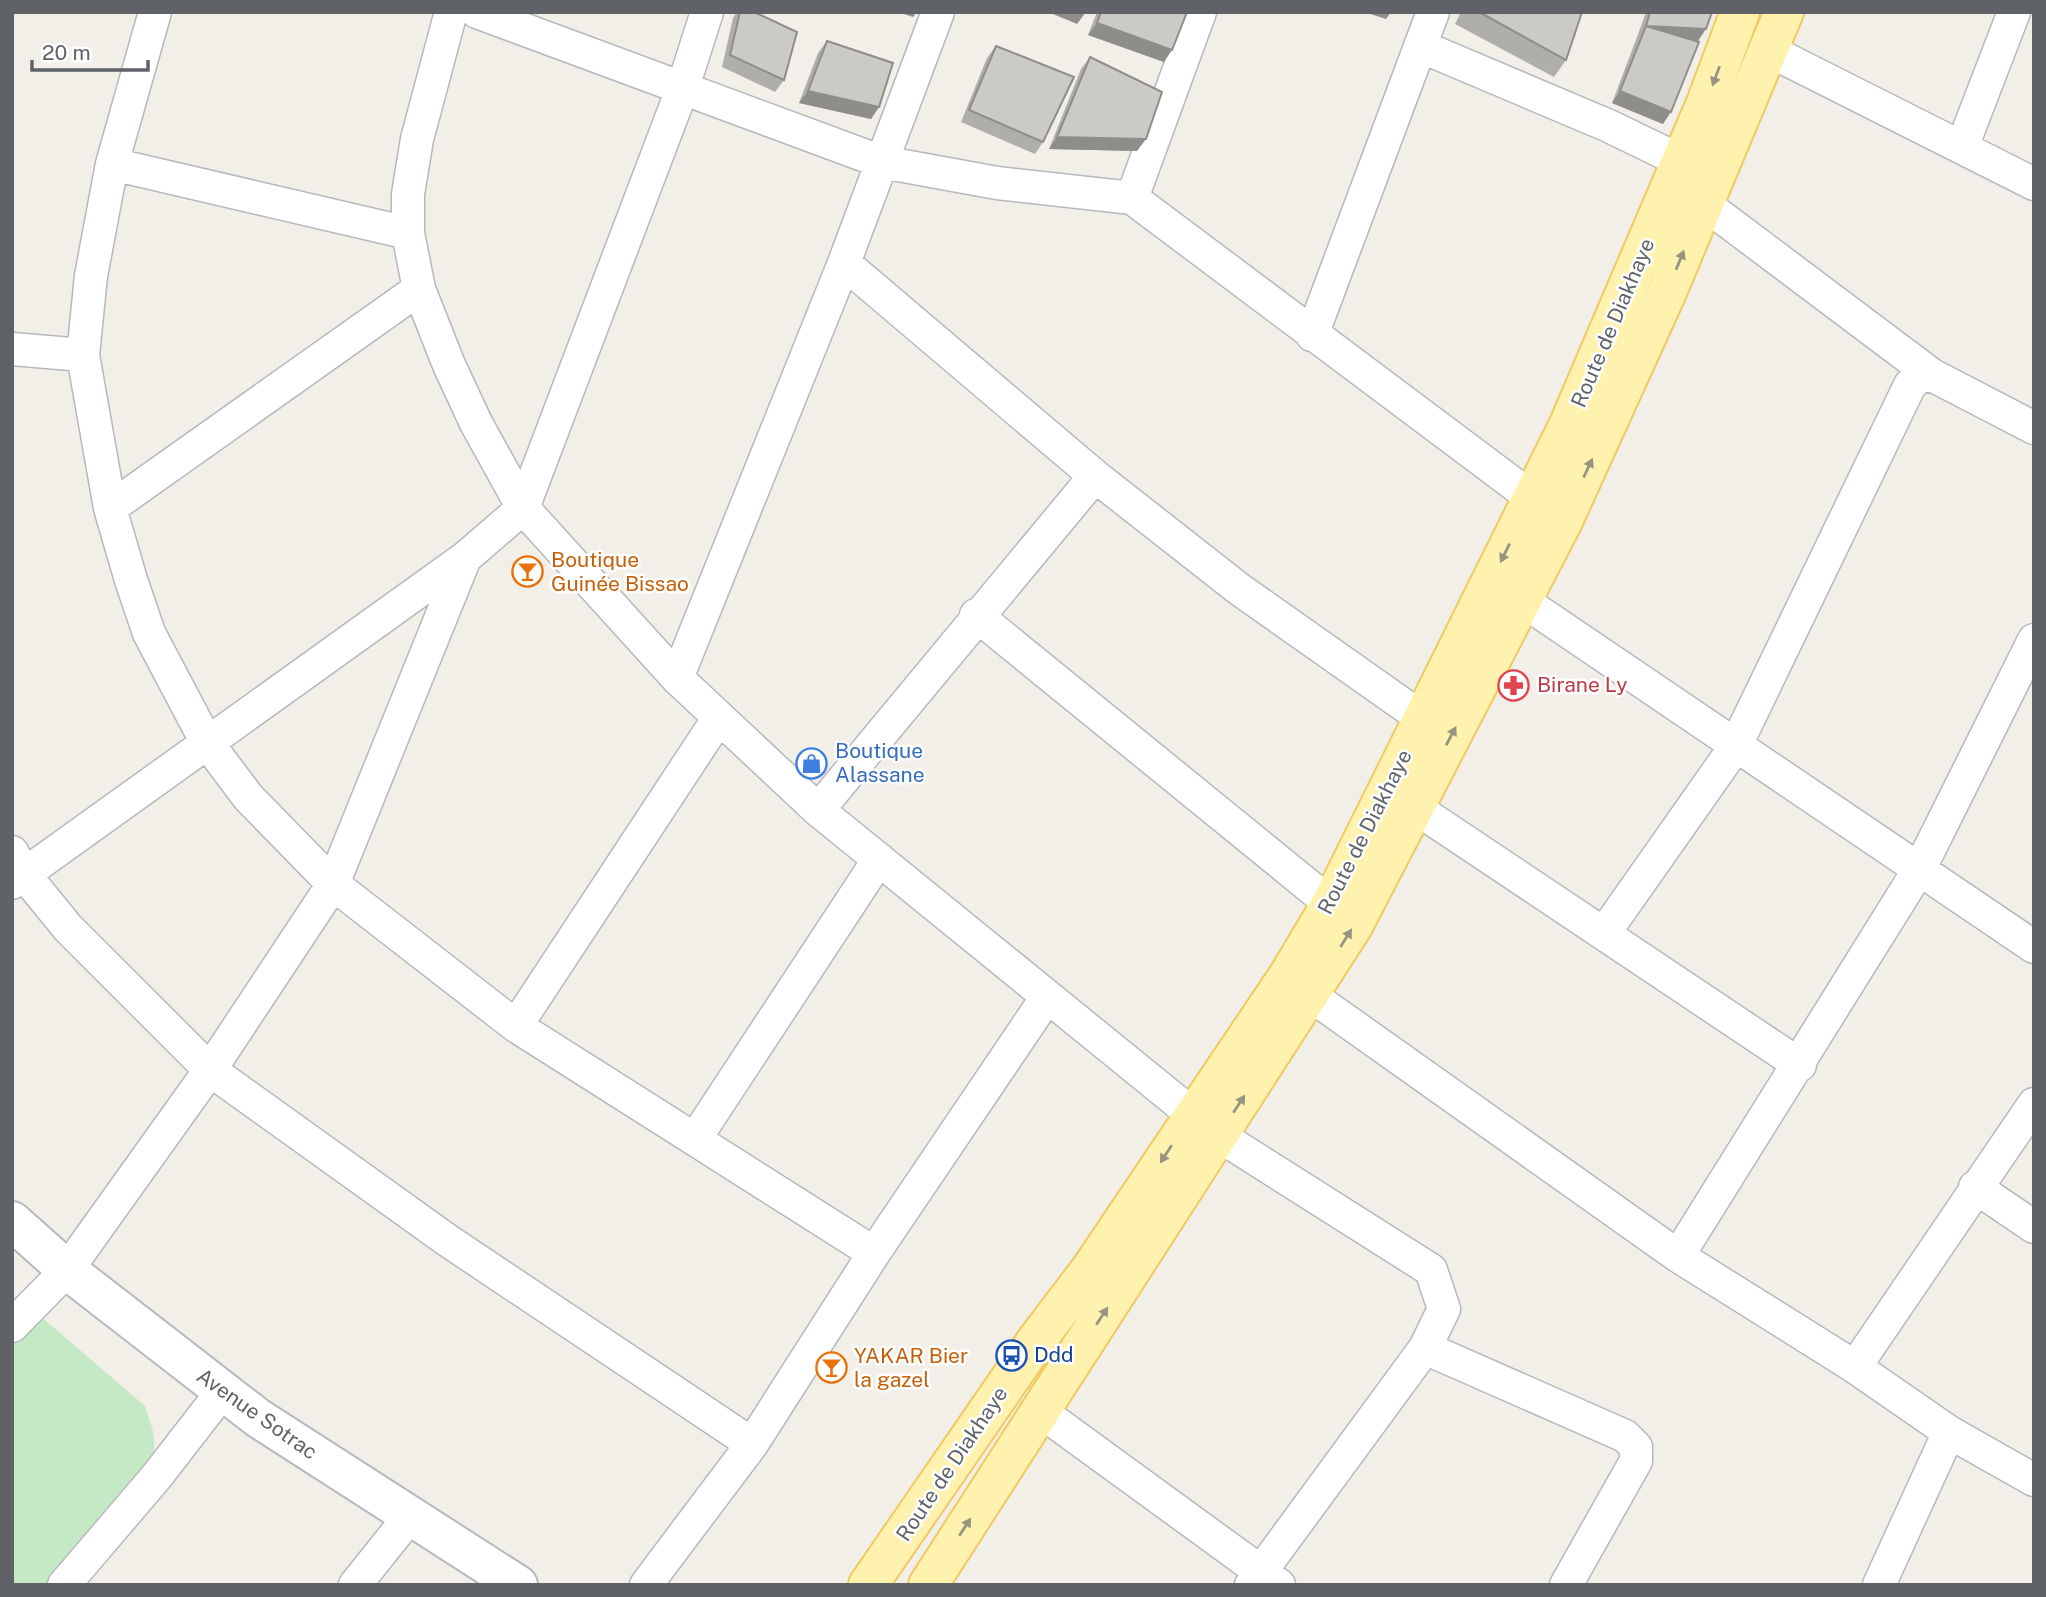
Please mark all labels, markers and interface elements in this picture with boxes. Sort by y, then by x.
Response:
scale bar [32,28,147,72]
text: 20 m [42,40,91,65]
one-way arrow [1710,66,1721,87]
street label: Route de Diakhaye [1566,235,1659,411]
one-way arrow [1674,250,1686,270]
one-way arrow [1582,458,1594,478]
one-way arrow [1499,543,1510,563]
place label: Boutique Guinée Bissao [551,547,689,596]
bar icon: Boutique Guinée Bissao [511,555,545,589]
pharmacy icon: Birane Ly [1497,668,1531,702]
place label: Birane Ly [1537,672,1627,697]
one-way arrow [1445,726,1457,746]
place label: Boutique Alassane [835,738,925,787]
street label: Route de Diakhaye [1312,745,1417,918]
shop icon: Boutique Alassane [795,746,829,780]
one-way arrow [1339,928,1352,947]
one-way arrow [1232,1095,1246,1113]
one-way arrow [1159,1145,1173,1163]
one-way arrow [1095,1306,1108,1325]
bus stop icon: Ddd [994,1338,1028,1372]
place label: Ddd [1034,1342,1074,1367]
place label: YAKAR Bier la gazel [854,1343,968,1392]
bar icon: YAKAR Bier la gazel [814,1351,848,1385]
street label: Avenue Sotrac [192,1363,322,1464]
street label: Route de Diakhaye [891,1382,1013,1546]
one-way arrow [959,1518,972,1537]

